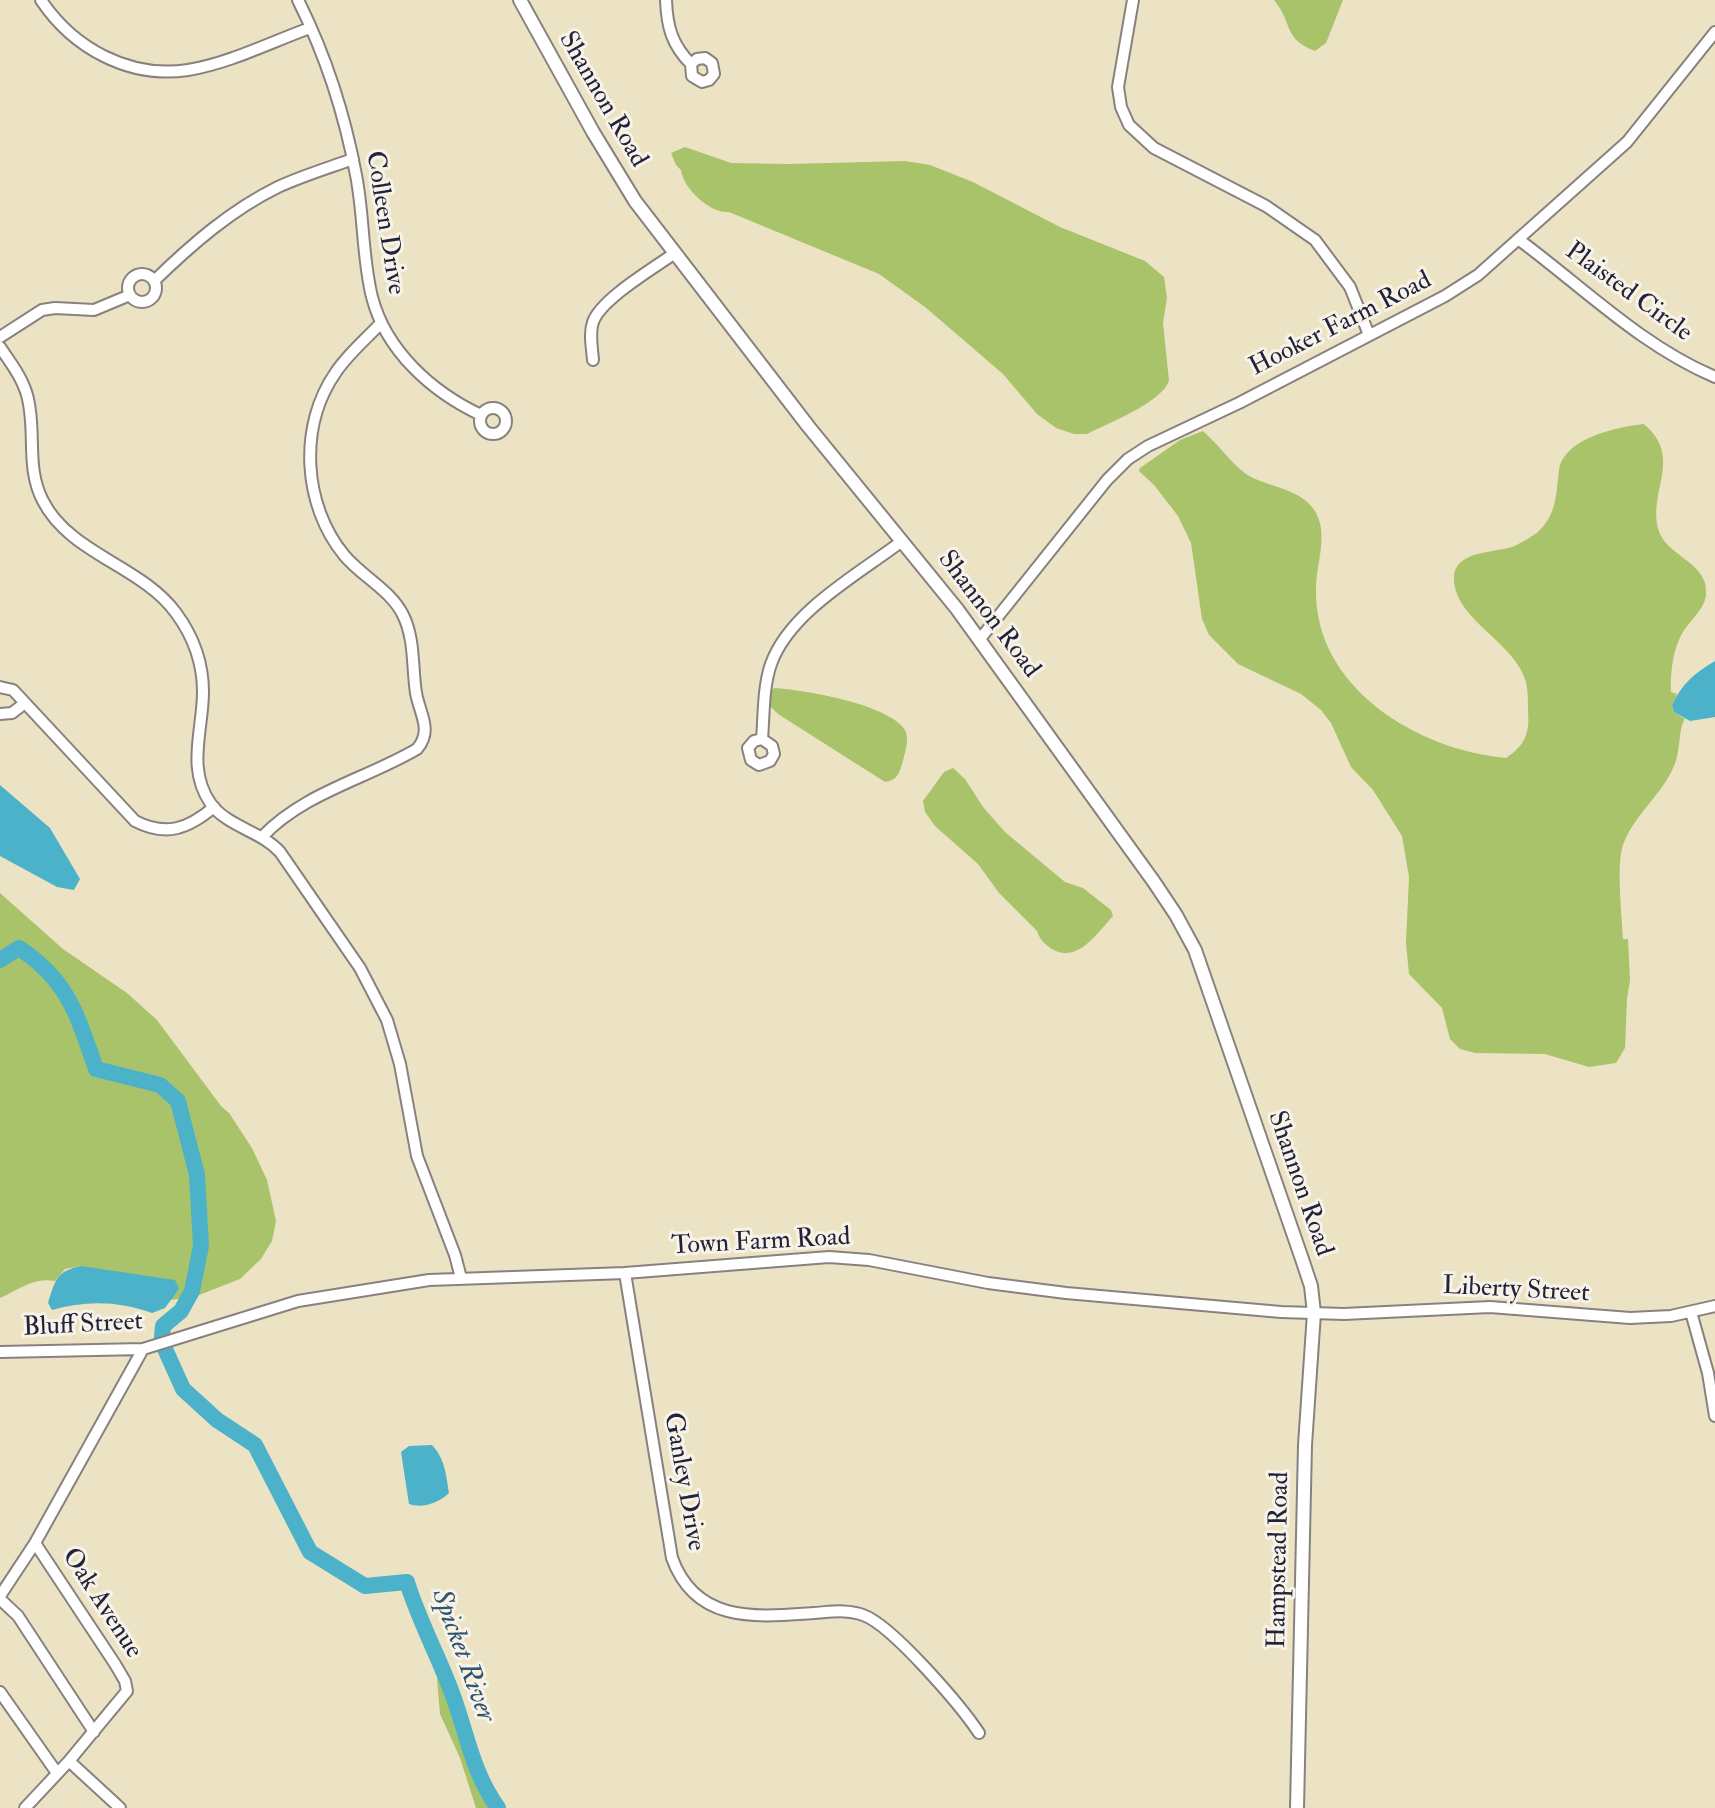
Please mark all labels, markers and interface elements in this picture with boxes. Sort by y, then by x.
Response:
street label: Shannon Road [551,27,653,173]
street label: Colleen Drive [357,149,411,297]
street label: Plaisted Circle [1558,237,1698,349]
street label: Hooker Farm Road [1245,266,1437,384]
street label: Shannon Road [930,545,1046,685]
street label: Shannon Road [1260,1107,1338,1261]
street label: Town Farm Road [671,1223,851,1263]
street label: Liberty Street [1442,1272,1590,1310]
street label: Bluff Street [22,1307,144,1345]
street label: Ganley Drive [655,1410,711,1554]
street label: Hampstead Road [1263,1471,1297,1649]
street label: Oak Avenue [54,1543,148,1665]
water label: Spicket River [422,1585,502,1727]

